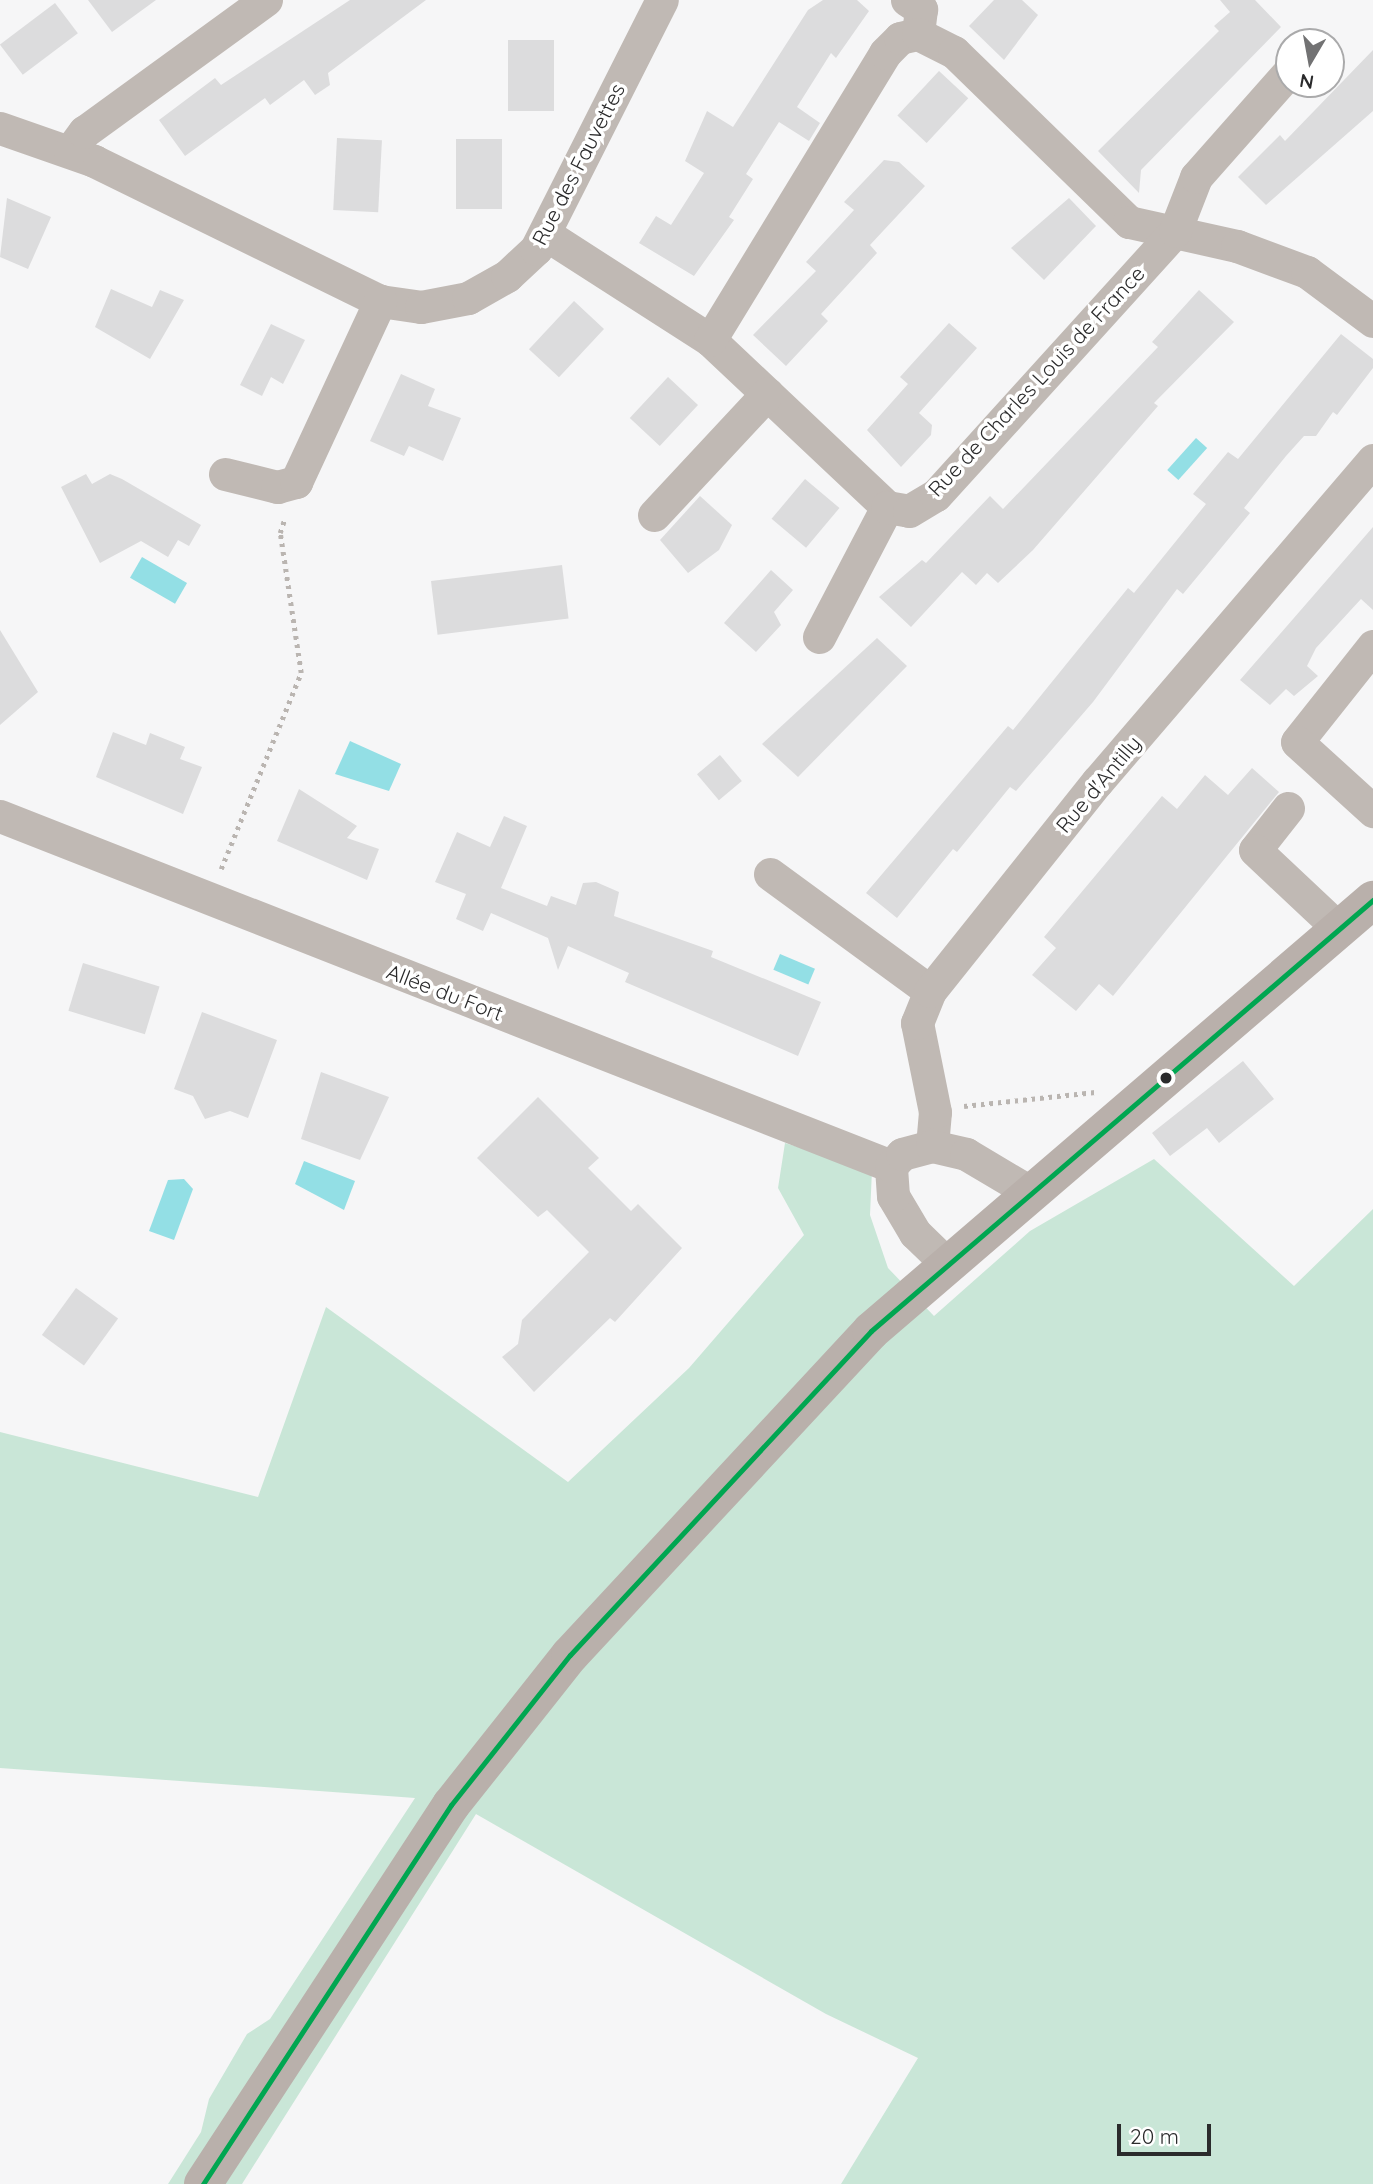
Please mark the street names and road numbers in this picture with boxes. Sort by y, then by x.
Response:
street label: Rue des Fauvettes [526,79,630,249]
street label: Rue de Charles Louis de France [923,261,1149,501]
street label: Rue d'Antilly [1050,730,1146,838]
street label: Allée du Fort [383,958,507,1026]

